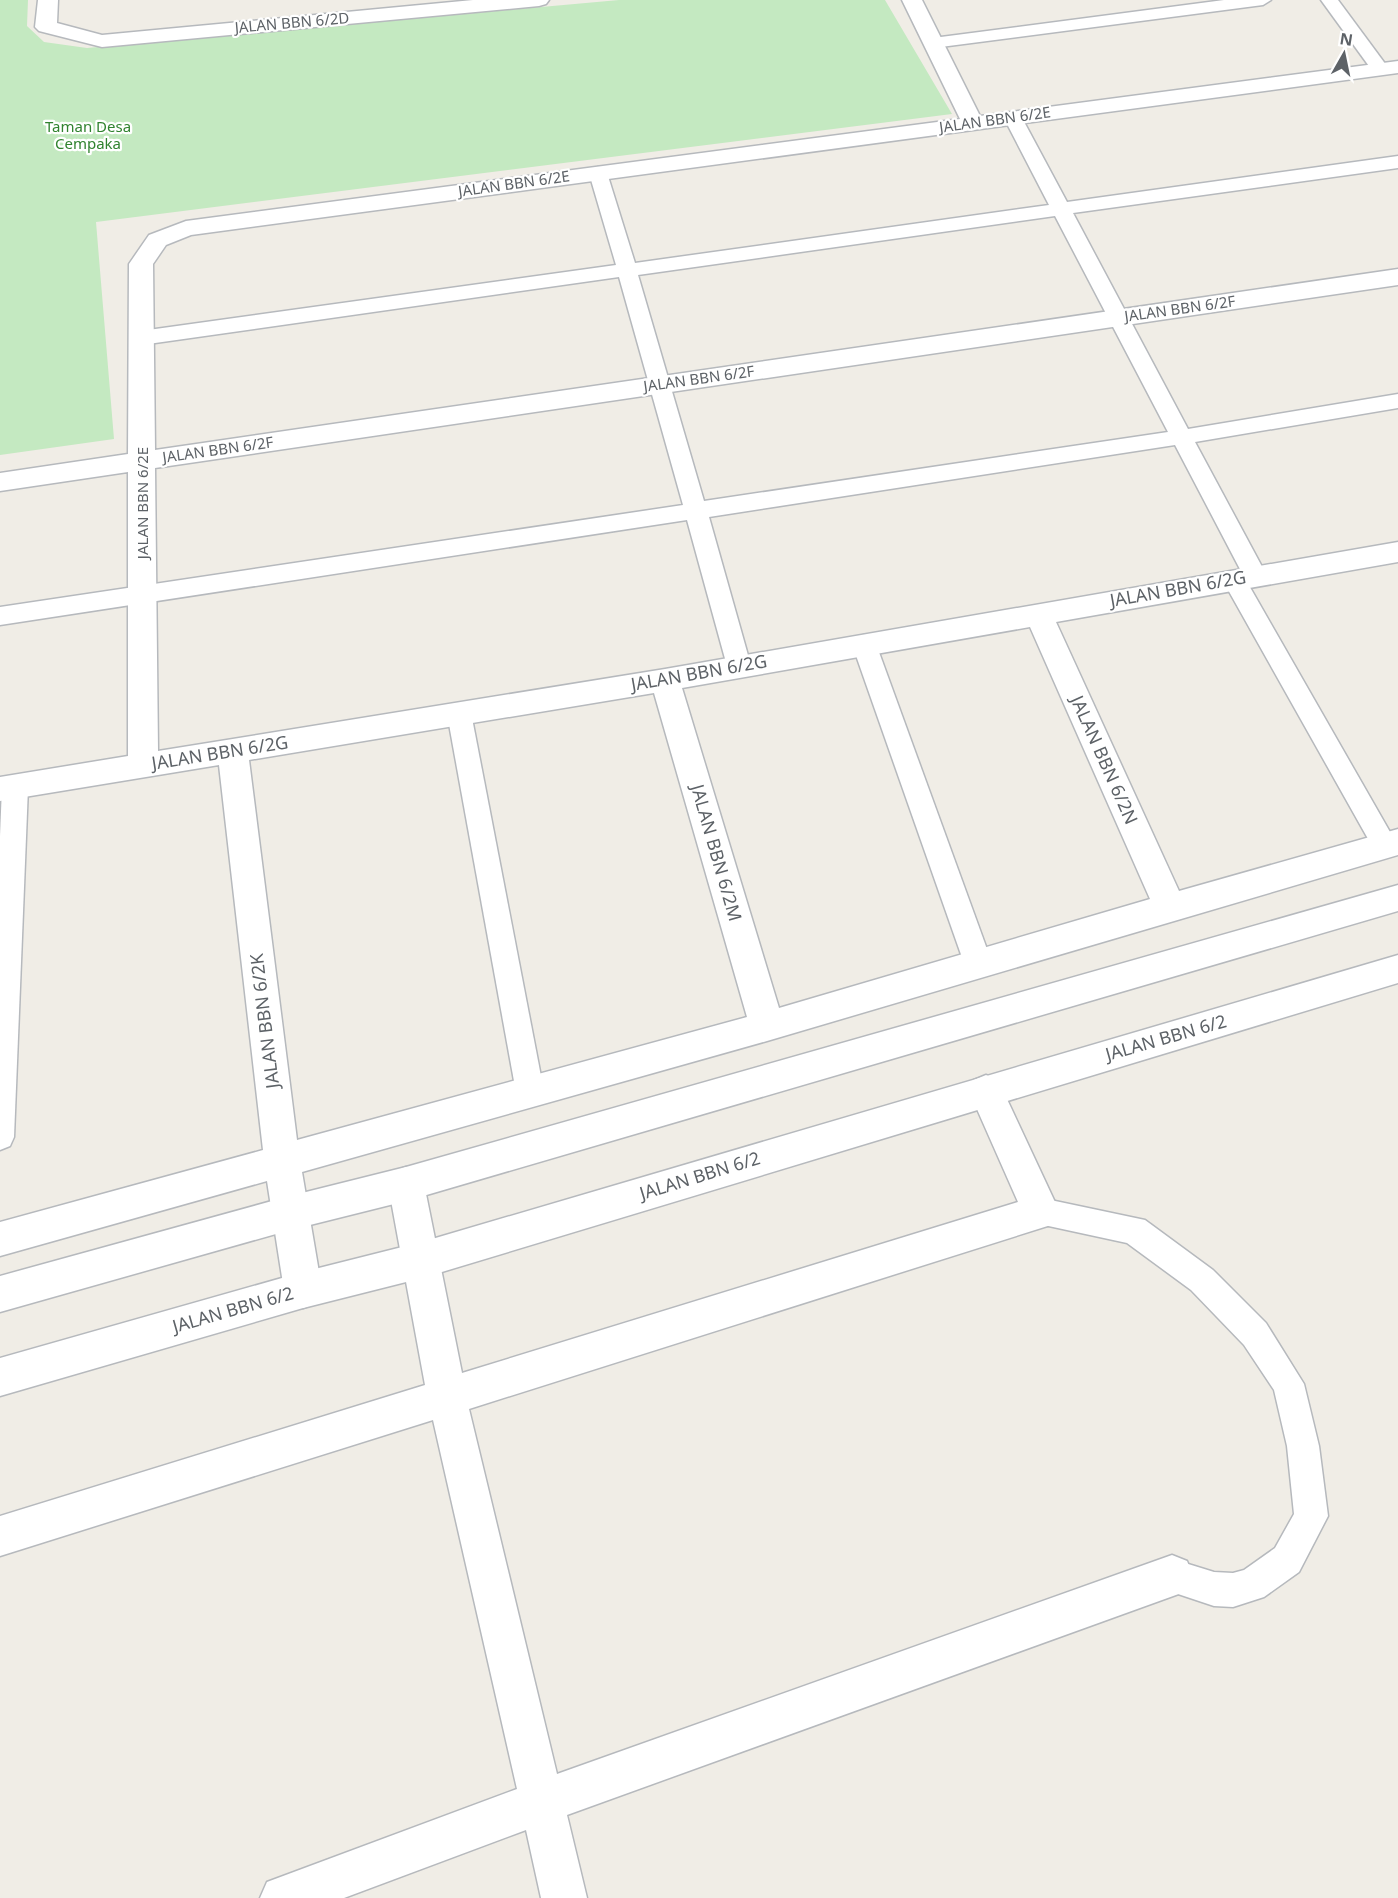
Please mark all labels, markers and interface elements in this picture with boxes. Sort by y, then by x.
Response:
street label: JALAN BBN 6/2D [232,7,350,37]
north arrow [1314,24,1374,84]
text: N [1338,27,1354,51]
street label: JALAN BBN 6/2E [936,101,1052,137]
park label: Taman Desa Cempaka [45,116,131,153]
street label: JALAN BBN 6/2E [455,165,571,201]
street label: JALAN BBN 6/2F [1121,290,1237,326]
street label: JALAN BBN 6/2F [640,360,756,396]
street label: JALAN BBN 6/2F [159,431,275,467]
street label: JALAN BBN 6/2E [132,447,152,561]
street label: JALAN BBN 6/2G [1106,564,1248,612]
street label: JALAN BBN 6/2G [627,648,769,696]
street label: JALAN BBN 6/2N [1065,690,1144,828]
street label: JALAN BBN 6/2G [148,729,290,775]
street label: JALAN BBN 6/2M [685,780,748,924]
street label: JALAN BBN 6/2K [244,951,284,1092]
street label: JALAN BBN 6/2 [1101,1008,1229,1066]
street label: JALAN BBN 6/2 [635,1145,763,1205]
street label: JALAN BBN 6/2 [168,1280,296,1338]

